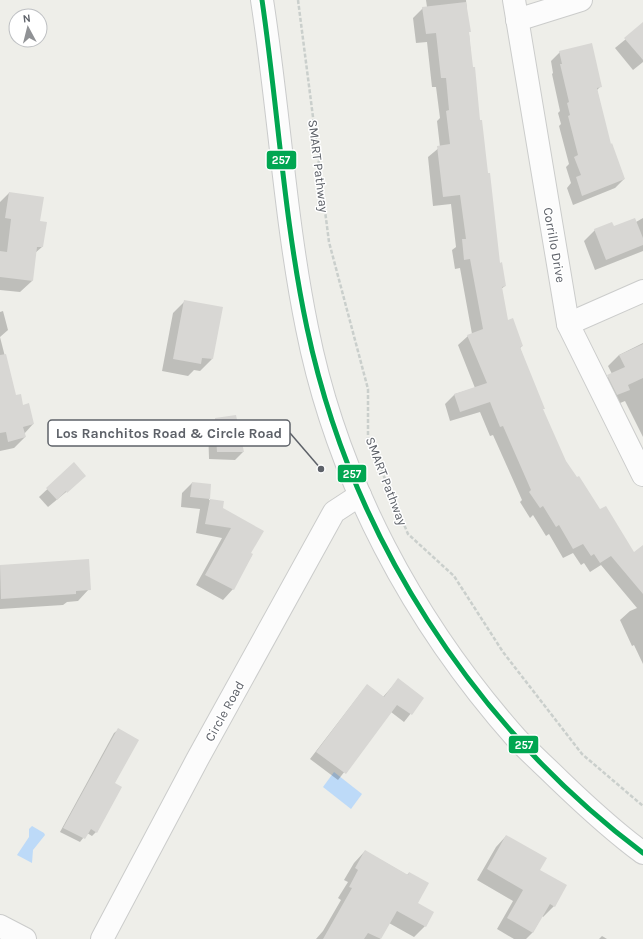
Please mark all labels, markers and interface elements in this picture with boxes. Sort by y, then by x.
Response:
north arrow [8,8,48,48]
text: N [22,12,32,26]
street label: SMART Pathway [305,119,332,213]
line badge: 257 [266,150,297,170]
text: 257 [272,154,291,167]
street label: Corrillo Drive [541,206,569,284]
callout: Los Ranchitos Road & Circle Road [48,420,290,446]
text: Los Ranchitos Road & Circle Road [56,425,282,442]
street label: SMART Pathway [363,435,410,528]
line badge: 257 [337,464,367,483]
text: 257 [343,468,362,481]
street label: Circle Road [202,678,247,744]
line badge: 257 [508,735,539,754]
text: 257 [515,739,534,752]

